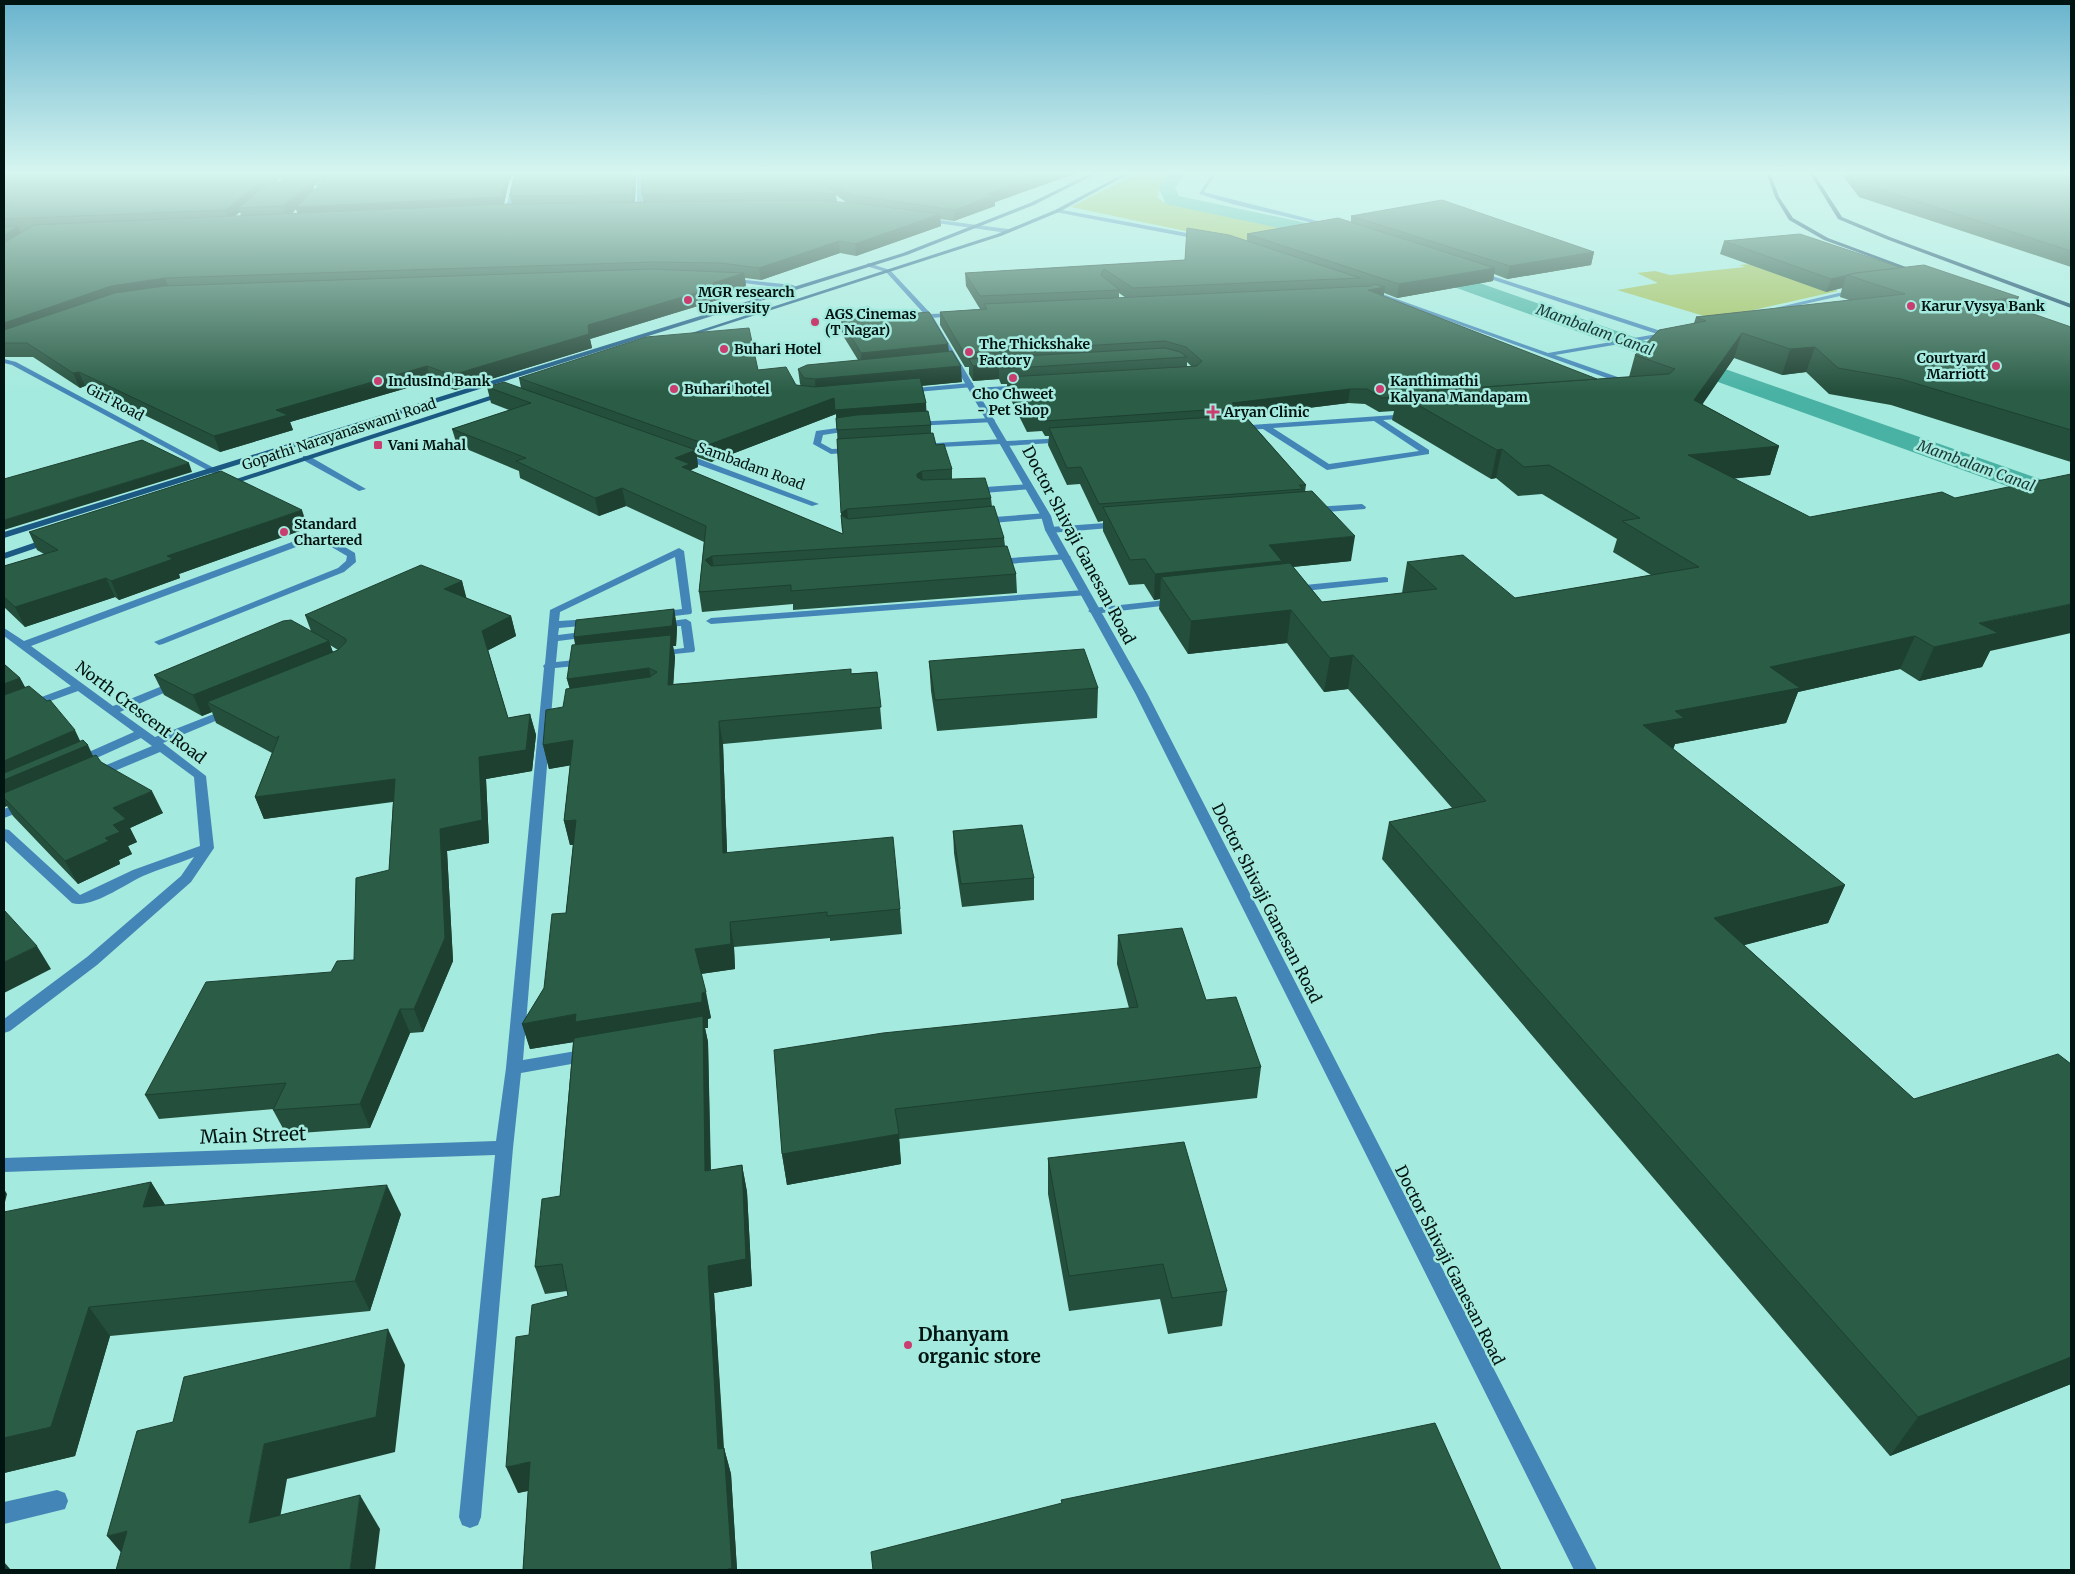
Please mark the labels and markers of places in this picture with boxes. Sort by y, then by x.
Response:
place label: MGR research University [698,283,795,317]
marker: MGR research University [682,294,694,306]
place label: Karur Vysya Bank [1921,297,2046,315]
marker: Karur Vysya Bank [1905,300,1917,312]
place label: AGS Cinemas (T Nagar) [824,305,916,339]
marker: AGS Cinemas (T Nagar) [809,316,821,328]
place label: The Thickshake Factory [979,335,1091,369]
place label: Buhari Hotel [734,340,822,358]
marker: Buhari Hotel [718,343,730,355]
marker: The Thickshake Factory [963,346,975,358]
place label: Courtyard Marriott [1917,349,1986,383]
marker: Courtyard Marriott [1990,360,2002,372]
place label: IndusInd Bank [388,372,491,390]
marker: Cho Chweet - Pet Shop [1007,372,1019,384]
place label: Kanthimathi Kalyana Mandapam [1390,372,1528,406]
marker: IndusInd Bank [372,375,384,387]
place label: Buhari hotel [684,380,770,398]
marker: Buhari hotel [668,383,680,395]
marker: Kanthimathi Kalyana Mandapam [1374,383,1386,395]
place label: Cho Chweet - Pet Shop [972,385,1054,419]
place label: Aryan Clinic [1223,403,1309,421]
marker: Aryan Clinic [1206,405,1220,419]
place label: Vani Mahal [387,436,466,454]
marker: Vani Mahal [372,439,384,451]
place label: Standard Chartered [294,515,363,549]
marker: Standard Chartered [278,526,290,538]
place label: Dhanyam organic store [918,1322,1041,1368]
marker: Dhanyam organic store [902,1339,914,1351]

